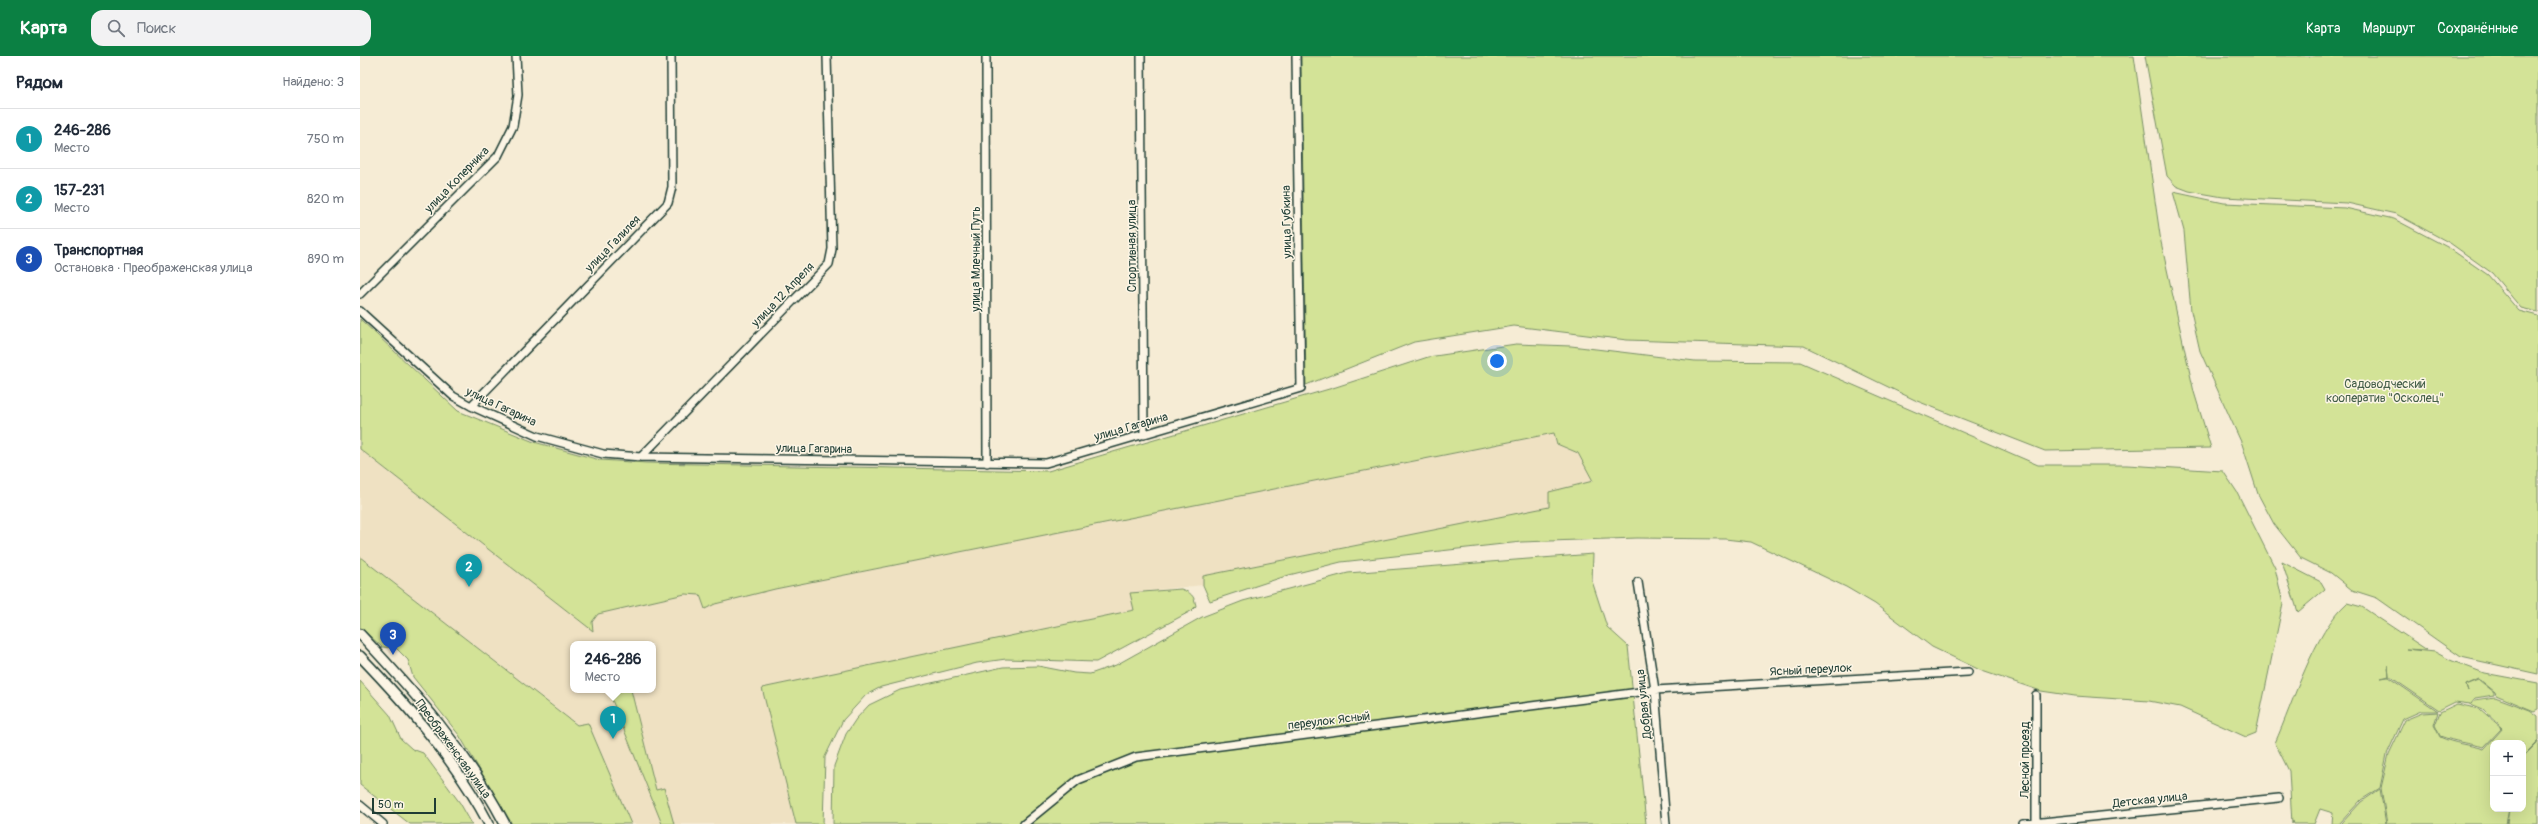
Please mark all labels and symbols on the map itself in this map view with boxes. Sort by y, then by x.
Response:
street label: улица Коперника [421,143,493,217]
street label: улица Губкина [1279,185,1295,260]
street label: Спортивная улица [1125,199,1140,292]
street label: улица Млечный Путь [969,206,984,313]
street label: улица Галилея [581,212,644,276]
street label: улица 12 Апреля [748,259,818,331]
your location [1487,351,1507,371]
park label: Садоводческий кооператив "Осколец" [2326,377,2444,406]
street label: улица Гагарина [462,384,539,430]
street label: улица Гагарина [1091,409,1170,445]
street label: улица Гагарина [775,441,853,457]
pin: 2 [456,554,482,587]
pin: 3 [380,622,406,655]
street label: Ясный переулок [1769,660,1853,680]
street label: Добрая улица [1633,668,1655,741]
street label: Преображенская улица [412,696,494,802]
pin: 1 [600,706,626,739]
street label: переулок Ясный [1287,708,1371,733]
street label: Лесной проезд [2018,721,2033,800]
street label: Детская улица [2111,789,2189,811]
scale bar [372,796,436,815]

